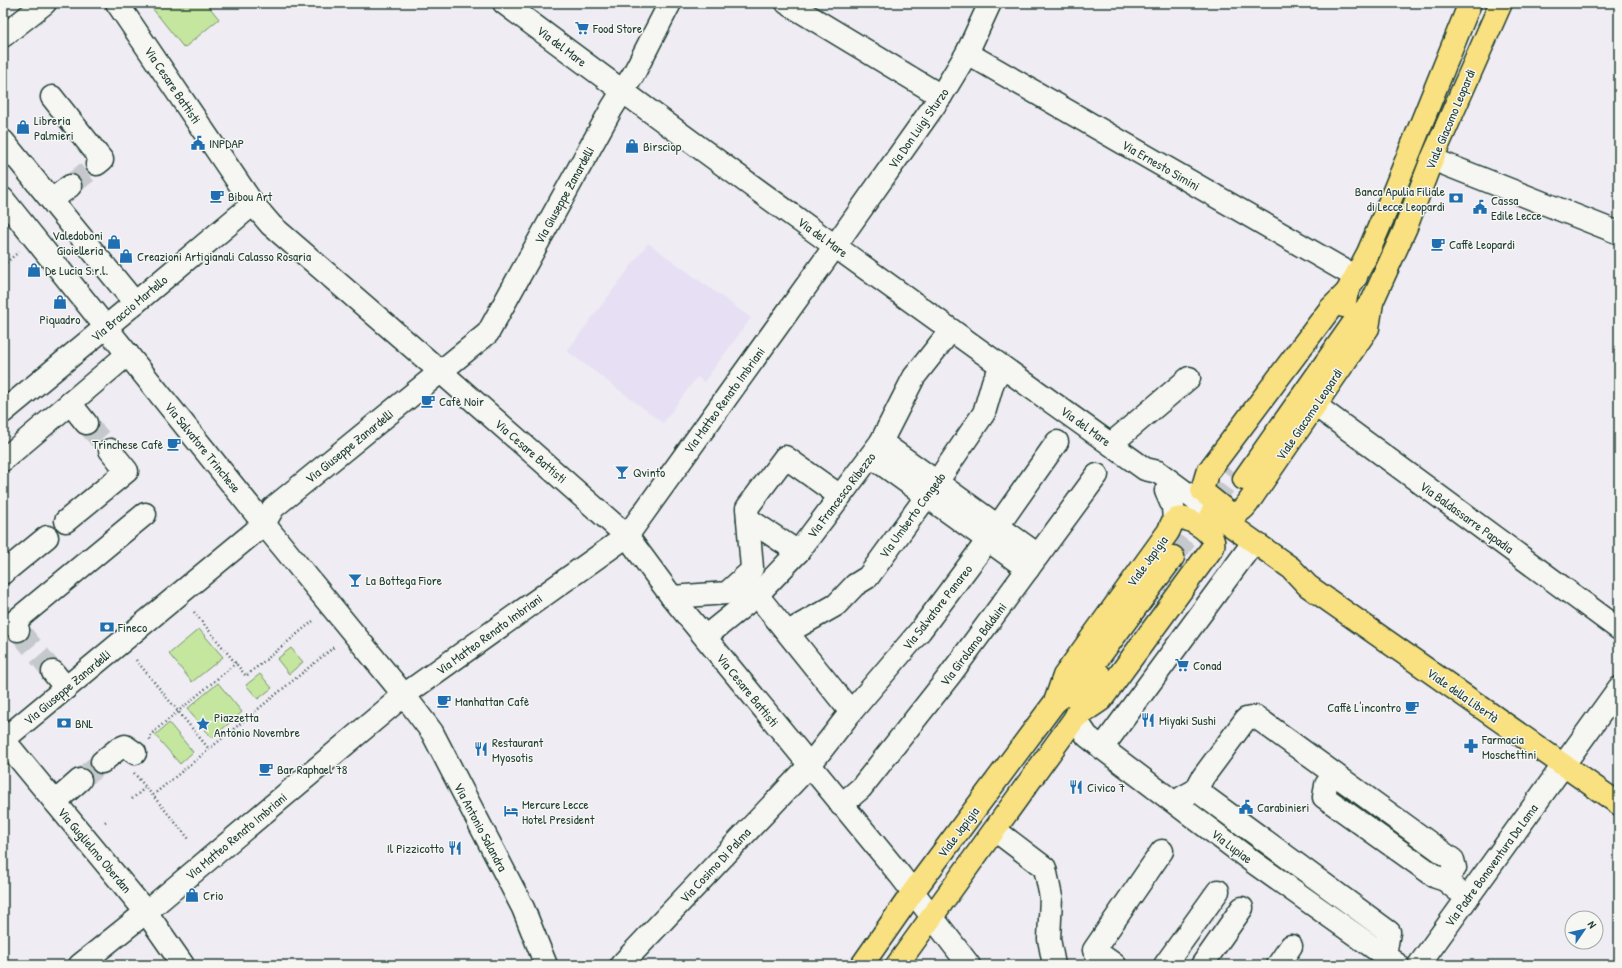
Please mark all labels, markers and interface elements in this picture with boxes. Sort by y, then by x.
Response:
place label: Food Store [592,19,642,37]
supermarket icon: Food Store [574,20,590,36]
street label: Via del Mare [533,21,591,71]
street label: Via Cesare Battisti [140,43,206,127]
street label: Viale Giacomo Leopardi [1421,66,1479,172]
street label: Via Don Luigi Sturzo [883,84,953,172]
place label: Libreria Palmieri [34,111,74,144]
shop icon: Libreria Palmieri [15,119,31,135]
place label: INPDAP [209,134,244,152]
public building icon: INPDAP [190,135,206,151]
street label: Via Ernesto Simini [1119,135,1203,195]
place label: Birsciop [643,137,682,155]
shop icon: Birsciop [624,138,640,154]
street label: Via Giuseppe Zanardelli [530,143,598,247]
place label: Banca Apulia Filiale di Lecce Leopardi [1355,182,1445,215]
place label: Bibou Art [228,187,273,205]
cafe icon: Bibou Art [209,188,225,204]
bank icon: Banca Apulia Filiale di Lecce Leopardi [1448,190,1464,206]
place label: Cassa Edile Lecce [1491,191,1542,224]
public building icon: Cassa Edile Lecce [1472,199,1488,215]
street label: Via del Mare [794,213,852,261]
place label: Valedoboni Gioielleria [52,226,103,259]
shop icon: Valedoboni Gioielleria [106,234,122,250]
place label: Caffè Leopardi [1449,235,1515,253]
cafe icon: Caffè Leopardi [1430,236,1446,252]
place label: Creazioni Artigianali Calasso Rosaria [137,247,311,265]
shop icon: Creazioni Artigianali Calasso Rosaria [118,248,134,264]
place label: De Lucia S.r.l. [45,261,108,279]
shop icon: De Lucia S.r.l. [26,262,42,278]
street label: Via Braccio Martello [87,271,171,345]
shop icon: Piquadro [52,294,68,310]
place label: Piquadro [40,310,80,328]
street label: Via Matteo Renato Imbriani [679,343,769,457]
street label: Viale Giacomo Leopardi [1271,364,1347,464]
place label: Cafè Noir [439,392,484,410]
cafe icon: Cafè Noir [420,393,436,409]
street label: Via Salvatore Trinchese [161,398,245,496]
street label: Via del Mare [1057,402,1115,450]
street label: Via Giuseppe Zanardelli [301,405,397,487]
street label: Via Cesare Battisti [491,415,571,487]
place label: Trinchese Cafè [92,435,163,453]
cafe icon: Trinchese Cafè [166,436,182,452]
street label: Via Francesco Ribezzo [803,448,879,542]
place label: Qvinto [633,463,665,481]
bar icon: Qvinto [614,464,630,480]
street label: Via Umberto Congedo [875,468,949,562]
street label: Via Baldassarre Papadia [1416,477,1518,557]
street label: Viale Japigia [1122,532,1172,590]
street label: Via Salvatore Panareo [898,561,976,653]
place label: La Bottega Fiore [366,571,442,589]
bar icon: La Bottega Fiore [347,572,363,588]
street label: Via Matteo Renato Imbriani [432,589,546,679]
street label: Via Girolamo Balduini [936,598,1010,690]
place label: Fineco [117,618,147,636]
bank icon: Fineco [99,619,115,635]
street label: Via Giuseppe Zanardelli [20,645,114,729]
street label: Via Cesare Battisti [713,649,783,731]
place label: Conad [1193,656,1221,674]
supermarket icon: Conad [1174,657,1190,673]
street label: Viale della Libertà [1424,664,1502,726]
place label: Manhattan Cafè [455,692,529,710]
cafe icon: Manhattan Cafè [436,693,452,709]
place label: Caffè L'incontro [1327,698,1401,716]
cafe icon: Caffè L'incontro [1404,699,1420,715]
place label: Piazzetta Antonio Novembre [214,708,300,741]
place label: Miyaki Sushi [1159,711,1216,729]
restaurant icon: Miyaki Sushi [1140,712,1156,728]
place label: BNL [75,714,94,732]
bank icon: BNL [56,715,72,731]
place icon: Piazzetta Antonio Novembre [195,716,211,732]
place label: Farmacia Moschettini [1481,730,1536,763]
place label: Restaurant Myosotis [492,733,544,766]
pharmacy icon: Farmacia Moschettini [1463,738,1479,754]
restaurant icon: Restaurant Myosotis [473,741,489,757]
place label: Bar Raphael 78 [277,760,348,778]
cafe icon: Bar Raphael 78 [258,761,274,777]
place label: Civico 7 [1087,778,1125,796]
restaurant icon: Civico 7 [1068,779,1084,795]
street label: Via Antonio Salandra [450,780,512,874]
street label: Via Matteo Renato Imbriani [181,788,291,884]
place label: Mercure Lecce Hotel President [522,795,595,828]
place label: Carabinieri [1257,798,1309,816]
public building icon: Carabinieri [1238,799,1254,815]
street label: Via Padre Bonaventura Da Lama [1440,800,1542,930]
street label: Via Guglielmo Oberdan [54,803,136,897]
hotel icon: Mercure Lecce Hotel President [503,803,519,819]
street label: Viale Japigia [933,803,983,861]
street label: Via Cosimo Di Palma [676,824,754,906]
street label: Via Lupiae [1208,825,1256,867]
place label: Il Pizzicotto [387,839,444,857]
restaurant icon: Il Pizzicotto [447,840,463,856]
place label: Crio [203,886,223,904]
shop icon: Crio [184,887,200,903]
north arrow [1564,910,1604,950]
text: N [1585,918,1600,931]

